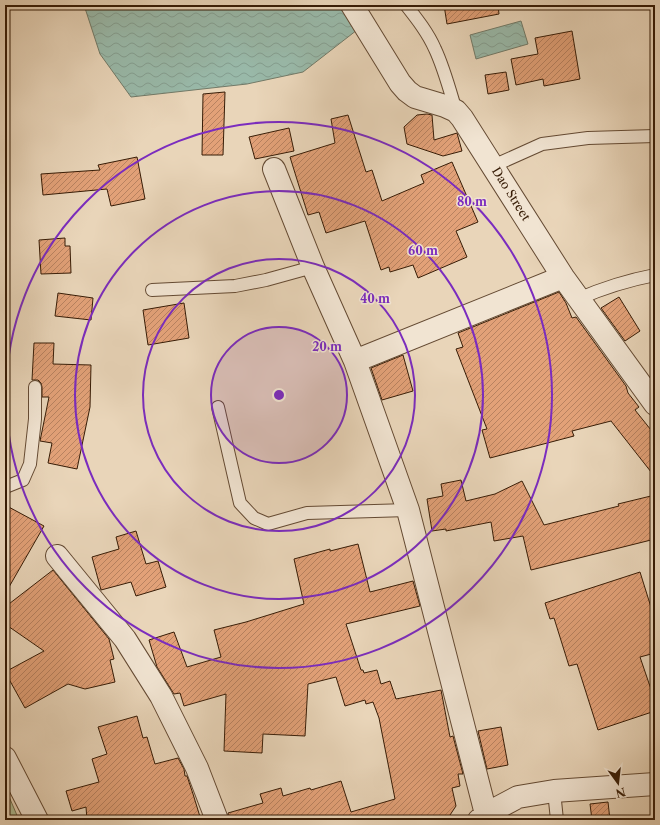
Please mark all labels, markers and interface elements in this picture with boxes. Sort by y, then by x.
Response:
street label: Dao Street [489,164,534,224]
text: 80 m [457,194,487,209]
text: 60 m [408,243,438,258]
text: 40 m [360,291,390,306]
text: 20 m [312,339,342,354]
centre of rings [272,388,286,402]
north arrow [598,763,638,803]
text: N [614,785,627,801]

